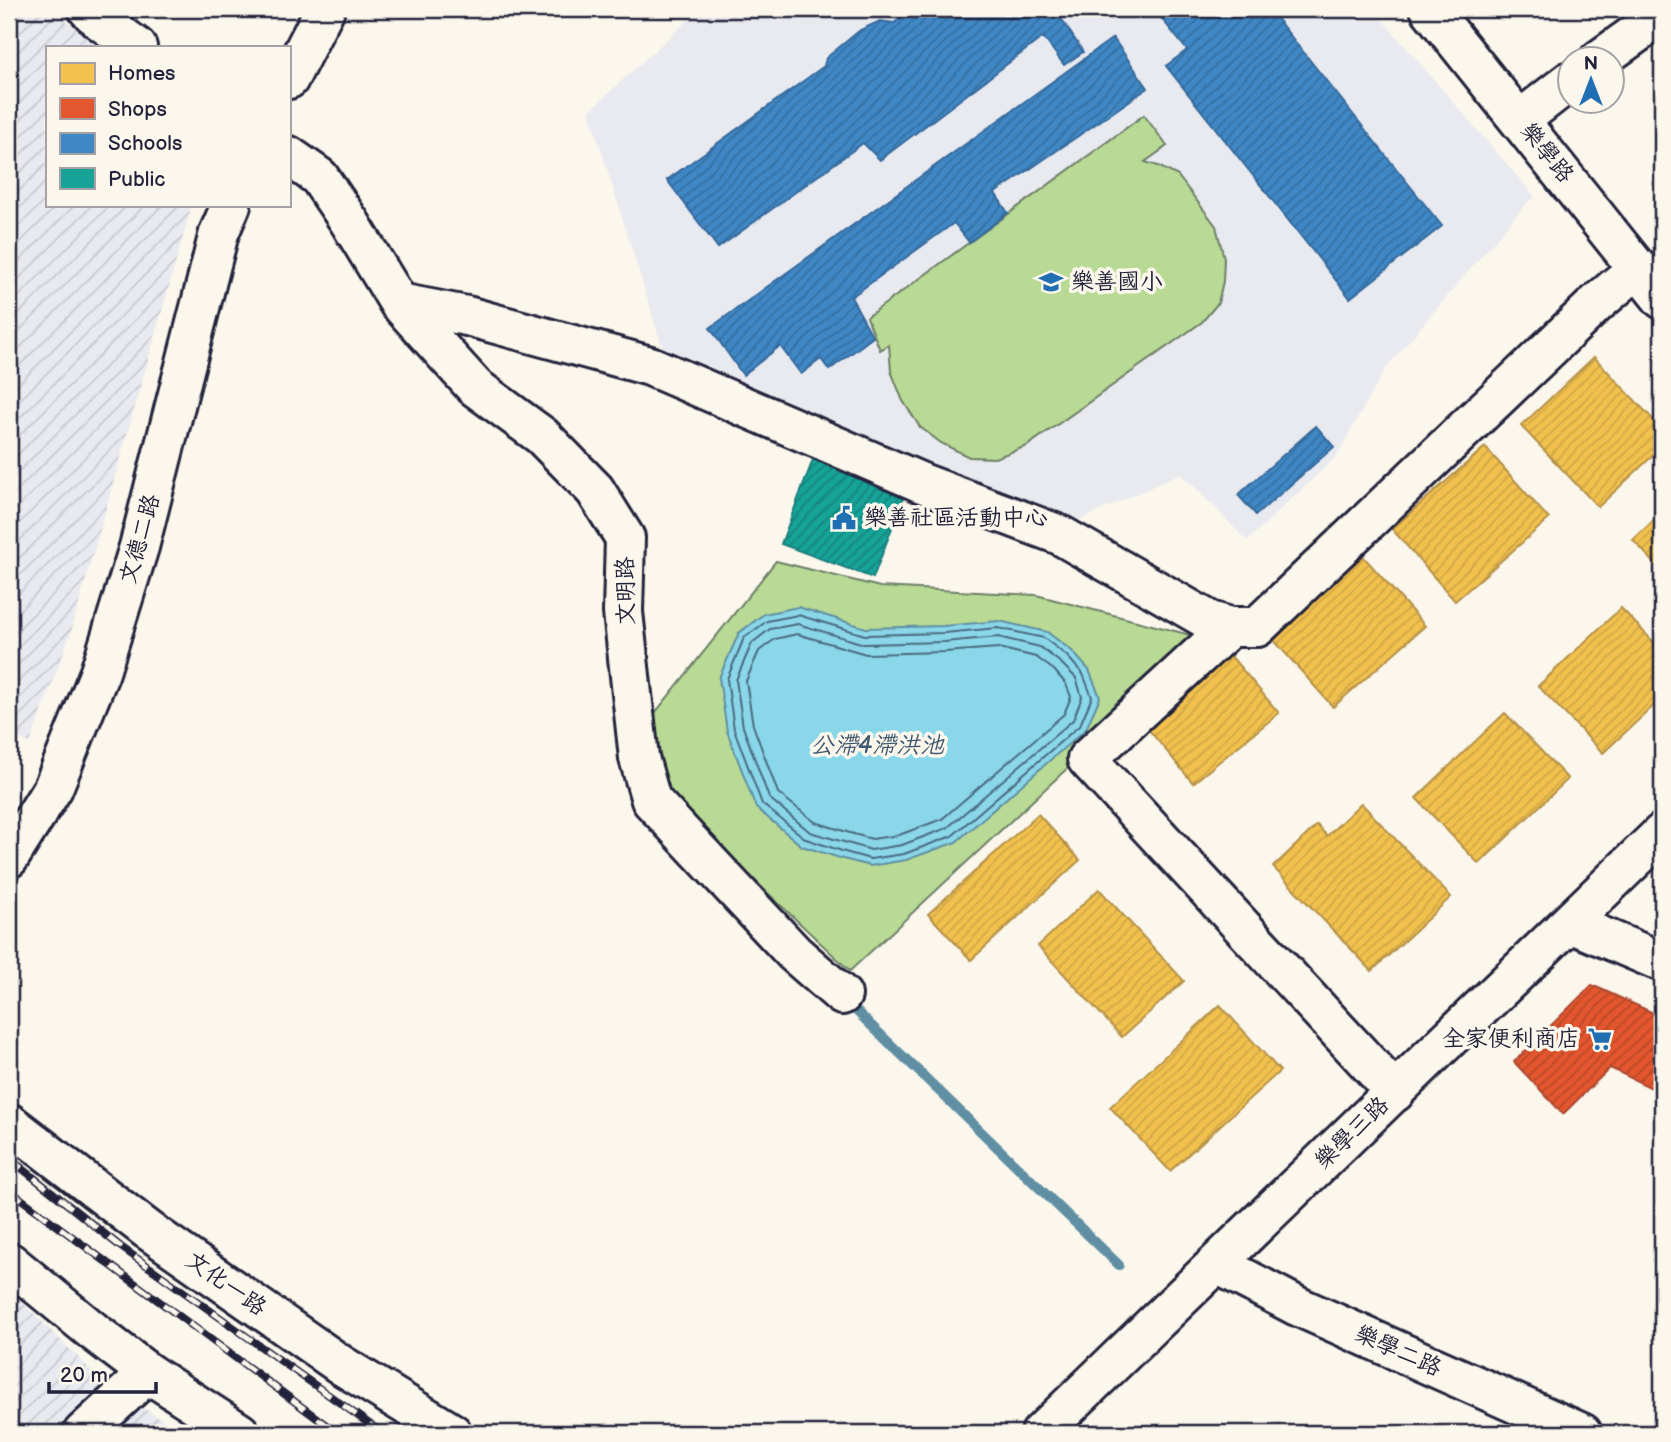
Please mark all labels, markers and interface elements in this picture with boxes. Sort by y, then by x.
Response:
legend [46,46,290,206]
north arrow [1556,46,1626,116]
text: N [1584,53,1598,76]
text: Homes [108,61,176,86]
text: Shops [108,97,167,122]
street label: 樂學路 [1514,117,1580,189]
text: Schools [108,131,182,156]
text: Public [108,167,166,192]
school or university icon: 樂善國小 [1037,268,1065,296]
place label: 樂善國小 [1071,268,1163,296]
street label: 文德二路 [114,491,166,587]
public building icon: 樂善社區活動中心 [830,504,858,532]
place label: 樂善社區活動中心 [864,504,1048,532]
street label: 文明路 [611,556,641,626]
water label: 公滯4滯洪池 [810,731,945,760]
place label: 全家便利商店 [1442,1025,1580,1053]
supermarket icon: 全家便利商店 [1586,1025,1614,1053]
street label: 樂學三路 [1309,1091,1395,1175]
street label: 文化一路 [180,1246,272,1322]
street label: 樂學二路 [1350,1320,1446,1382]
scale bar [49,1351,156,1395]
text: 20 m [60,1363,108,1388]

